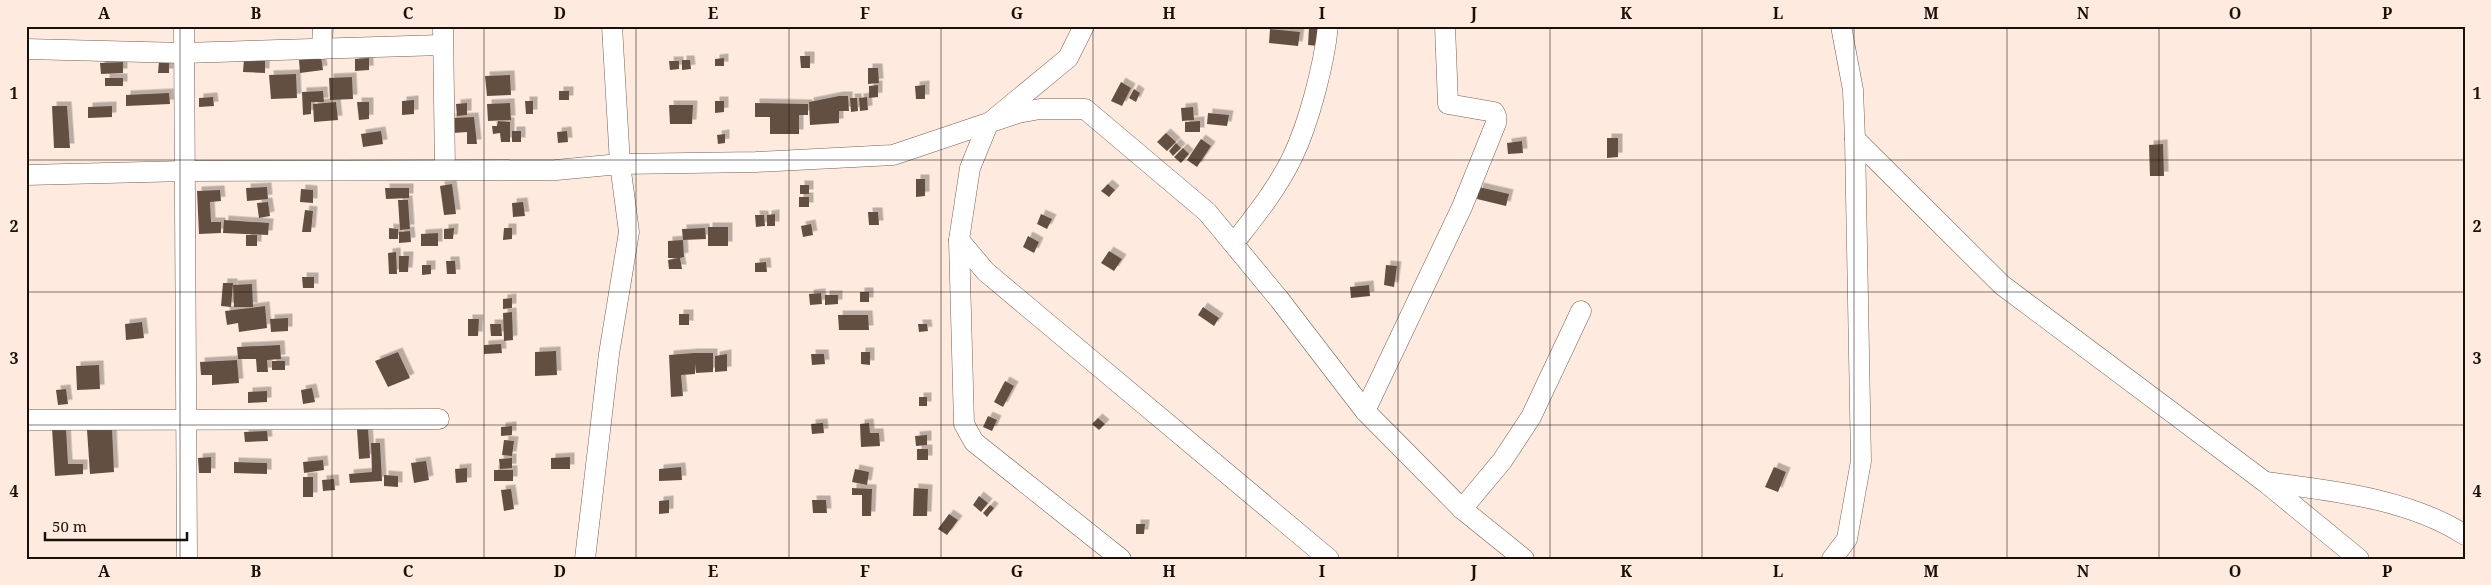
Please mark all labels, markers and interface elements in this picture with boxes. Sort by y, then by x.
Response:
text: A [98,2,111,24]
text: B [251,2,262,24]
text: C [403,2,414,24]
text: D [554,2,566,24]
text: E [708,2,718,24]
text: F [860,2,870,24]
text: G [1011,2,1023,24]
text: H [1162,2,1176,24]
text: I [1319,2,1325,24]
text: J [1470,2,1478,24]
text: K [1620,2,1632,24]
text: L [1773,2,1783,24]
text: M [1923,2,1939,24]
text: N [2077,2,2090,24]
text: O [2229,2,2241,24]
text: P [2382,2,2392,24]
text: 1 [9,82,19,104]
text: 1 [2472,82,2482,104]
text: 2 [9,215,19,237]
text: 2 [2472,215,2482,237]
text: 3 [9,347,19,369]
text: 3 [2472,347,2482,369]
text: 4 [9,480,19,502]
text: 4 [2472,480,2482,502]
scale bar [45,510,188,542]
text: 50 m [52,516,87,536]
text: A [98,560,111,582]
text: B [251,560,262,582]
text: C [403,560,414,582]
text: D [554,560,566,582]
text: E [708,560,718,582]
text: F [860,560,870,582]
text: G [1011,560,1023,582]
text: H [1162,560,1176,582]
text: I [1319,560,1325,582]
text: J [1470,560,1478,582]
text: K [1620,560,1632,582]
text: L [1773,560,1783,582]
text: M [1923,560,1939,582]
text: N [2077,560,2090,582]
text: O [2229,560,2241,582]
text: P [2382,560,2392,582]

